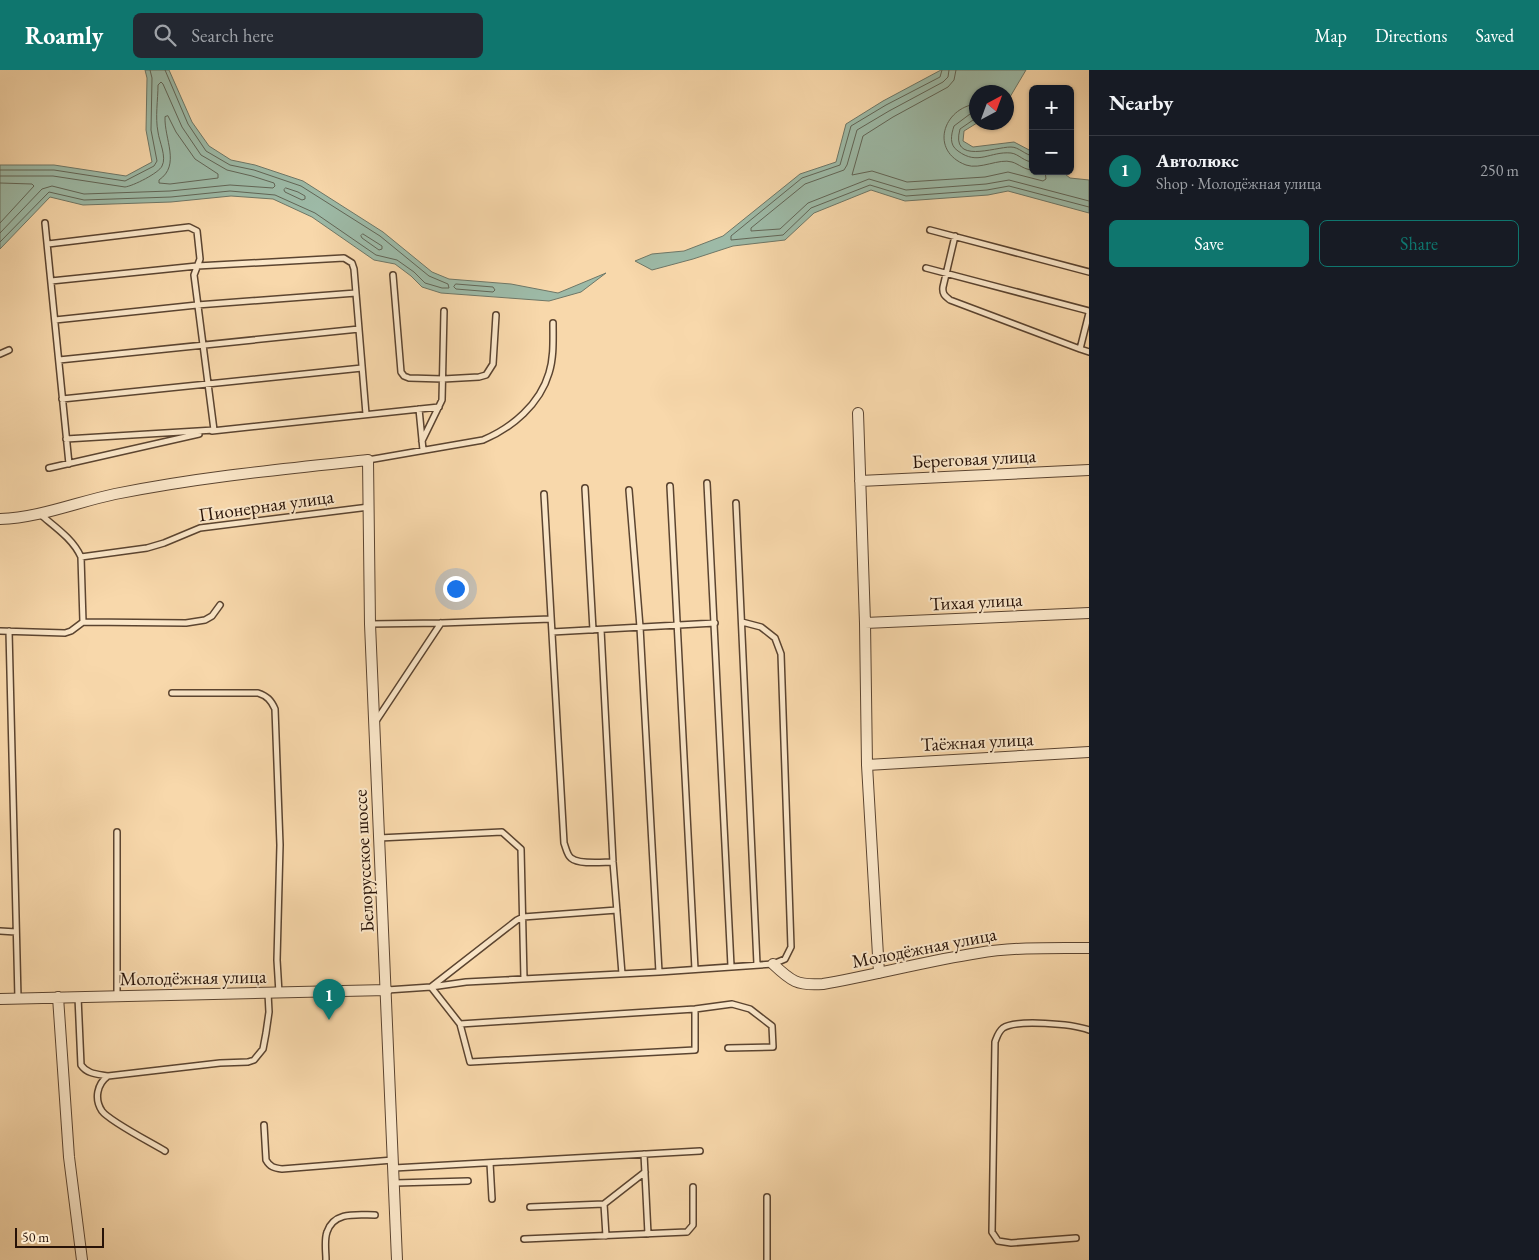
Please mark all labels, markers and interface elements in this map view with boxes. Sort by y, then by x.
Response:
search box [133,13,483,58]
text: Roamly [25,20,103,51]
icon: search [151,21,179,49]
text: Search here [191,23,274,48]
text: Map [1315,24,1347,47]
text: Directions [1375,24,1447,47]
text: Saved [1475,24,1514,47]
north arrow [969,85,1014,130]
map controls [1029,85,1074,175]
button: + [1029,85,1074,130]
text: Nearby [1109,89,1173,116]
button: − [1029,130,1074,175]
text: Автолюкс [1156,148,1239,173]
text: 1 [1121,160,1129,181]
text: 250 m [1480,160,1519,181]
text: Shop · Молодёжная улица [1156,173,1321,194]
button: Save [1109,220,1309,267]
button: Share [1319,220,1519,267]
street label: Береговая улица [911,443,1037,474]
street label: Пионерная улица [197,484,336,527]
your location [443,576,469,602]
street label: Тихая улица [929,587,1024,616]
street label: Таёжная улица [920,726,1034,757]
street label: Белорусское шоссе [347,789,380,933]
street label: Молодёжная улица [850,921,999,974]
street label: Молодёжная улица [119,964,267,991]
pin: 1 [313,979,345,1020]
scale bar [15,1225,104,1248]
text: 50 m [22,1228,49,1246]

